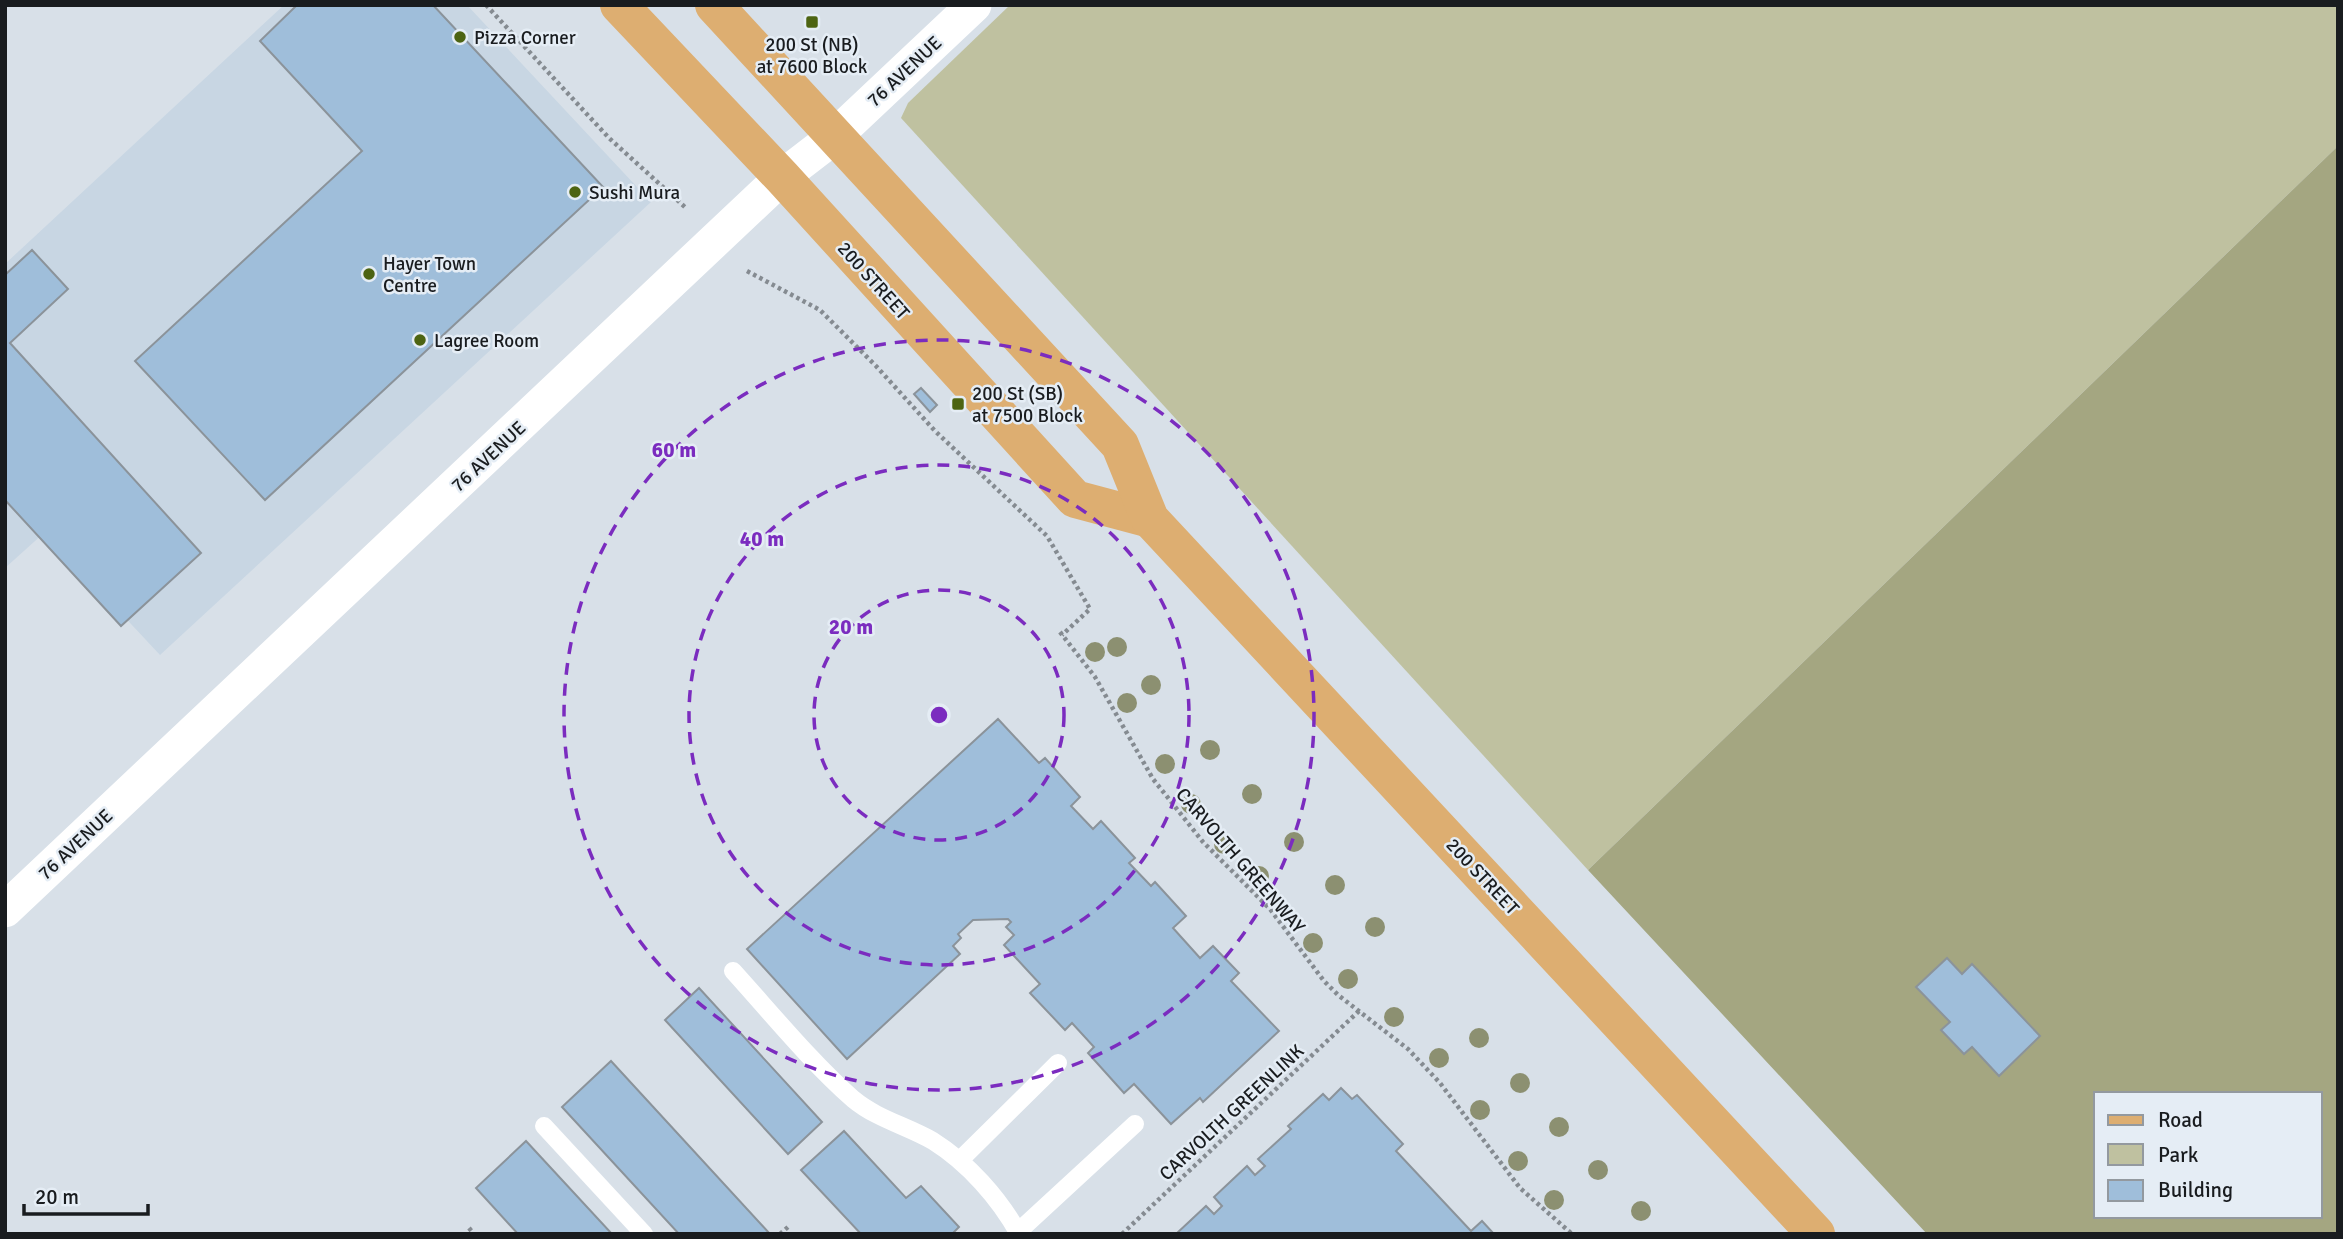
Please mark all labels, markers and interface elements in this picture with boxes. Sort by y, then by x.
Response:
marker: 200 St (NB) at 7600 Block [804,14,820,30]
place label: Pizza Corner [474,26,576,50]
marker: Pizza Corner [452,29,468,45]
street label: 76 AVENUE [862,31,947,112]
place label: 200 St (NB) at 7600 Block [757,33,868,79]
place label: Sushi Mura [589,181,680,205]
marker: Sushi Mura [567,184,583,200]
street label: 200 STREET [832,237,915,325]
place label: Hayer Town Centre [383,252,476,298]
marker: Hayer Town Centre [361,266,377,282]
place label: Lagree Room [434,329,539,353]
marker: Lagree Room [412,332,428,348]
place label: 200 St (SB) at 7500 Block [972,382,1083,428]
marker: 200 St (SB) at 7500 Block [950,396,966,412]
street label: 76 AVENUE [446,416,531,497]
text: 60 m [652,437,696,463]
text: 40 m [740,526,784,552]
text: 20 m [829,614,873,640]
centre of rings [927,703,951,727]
street label: CARVOLTH GREENWAY [1170,783,1310,939]
street label: 76 AVENUE [33,804,118,885]
street label: 200 STREET [1441,833,1524,921]
street label: CARVOLTH GREENLINK [1154,1039,1310,1186]
legend [2094,1092,2322,1218]
text: Road [2158,1107,2203,1133]
text: Park [2158,1142,2199,1168]
scale bar [24,1172,149,1216]
text: Building [2158,1177,2233,1203]
text: 20 m [35,1184,79,1210]

